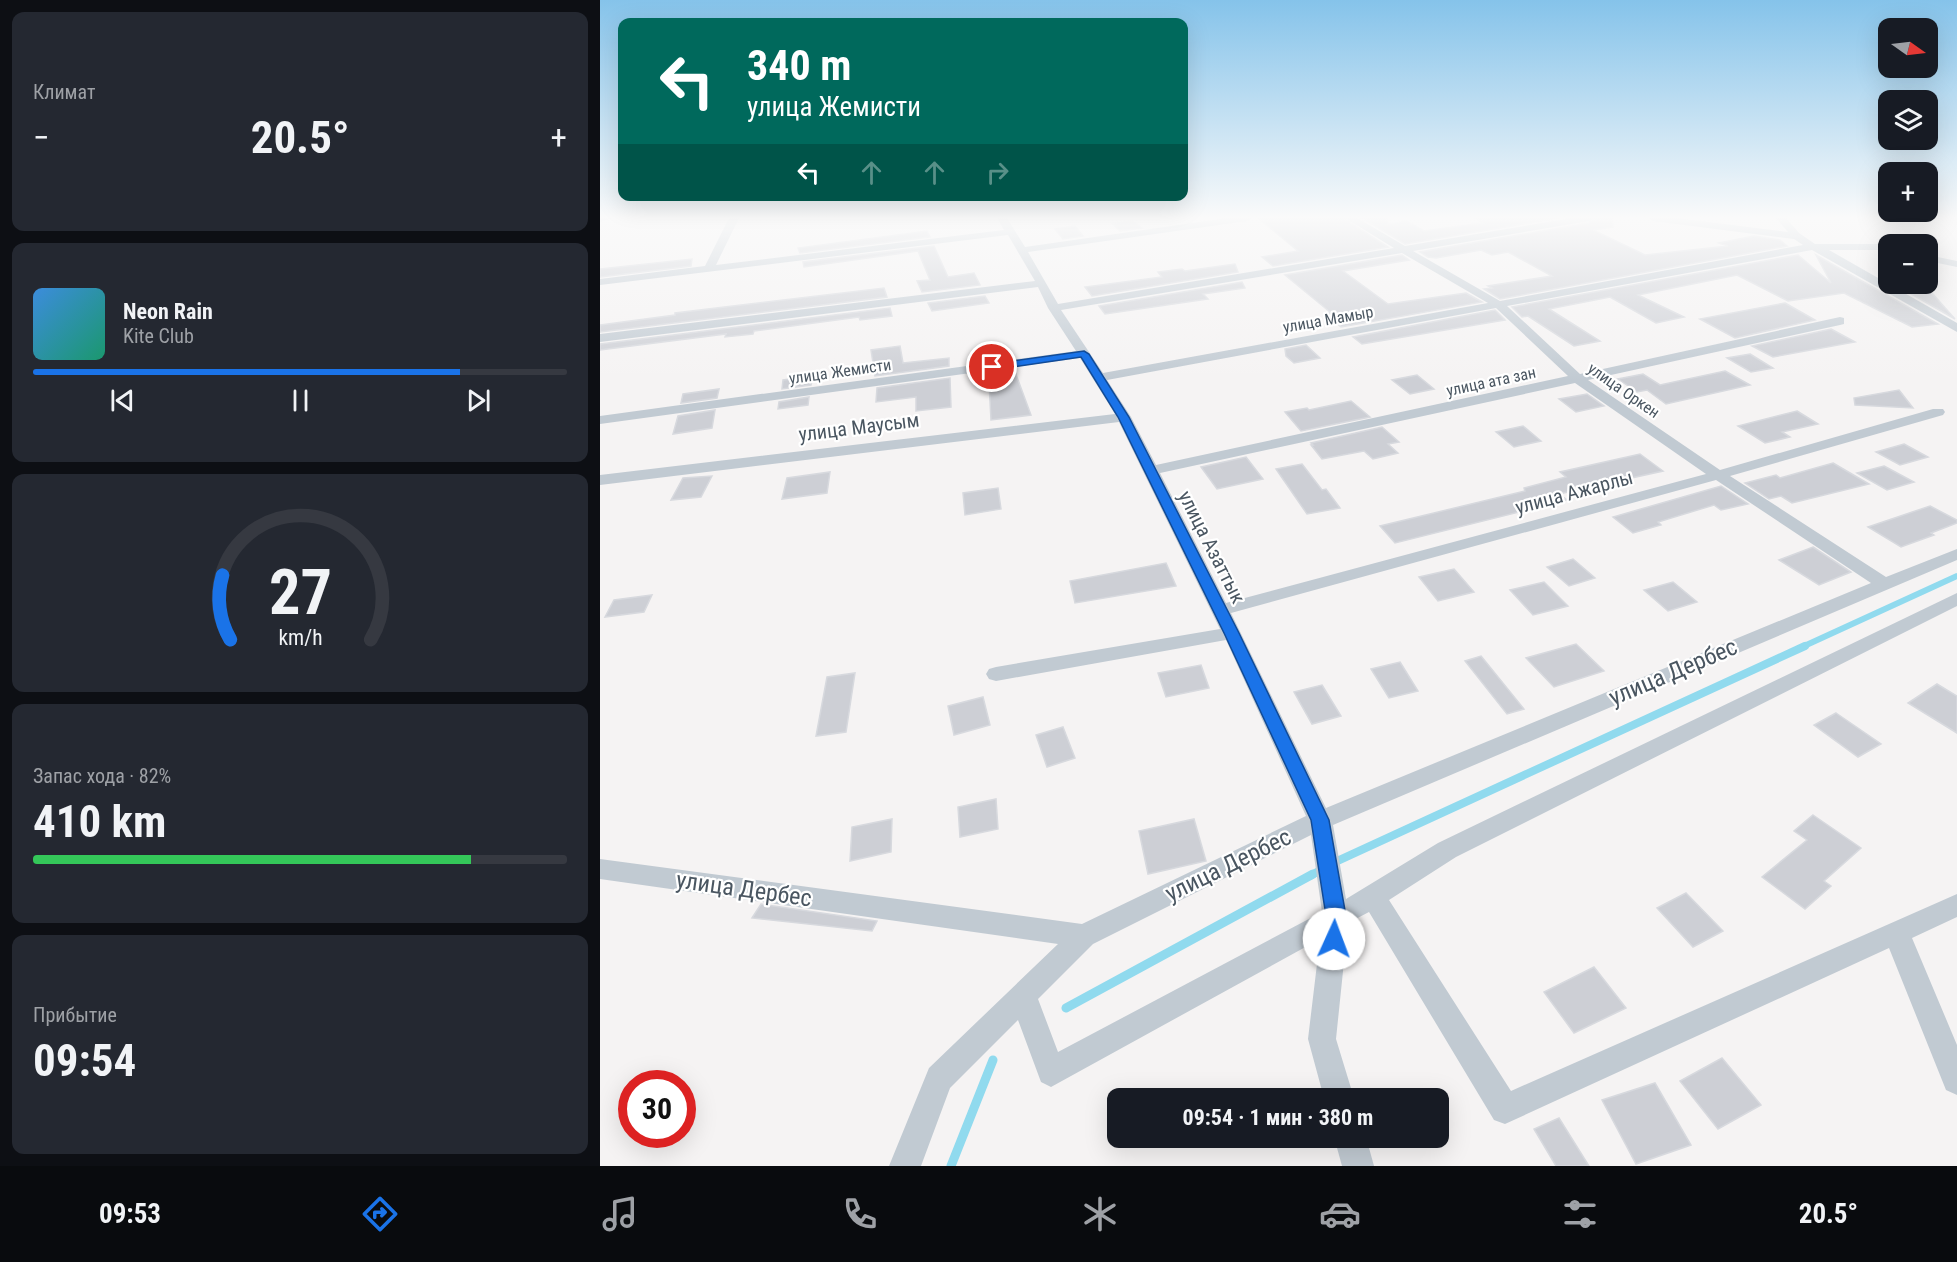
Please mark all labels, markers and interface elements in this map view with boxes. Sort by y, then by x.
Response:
north arrow [1878,18,1938,78]
map controls [1878,18,1938,294]
text: 340 m [747,41,852,90]
icon: left [648,42,726,120]
text: Климат [33,80,95,104]
button: layers [1878,90,1938,150]
text: улица Жемисти [747,91,921,123]
text: 20.5° [251,111,349,164]
text: − [33,118,50,157]
text: + [551,118,567,157]
icon: left [792,156,825,189]
icon: ahead [855,156,888,189]
icon: ahead [918,156,951,189]
icon: right [981,156,1014,189]
button: + [1878,162,1938,222]
button: − [1878,234,1938,294]
text: Neon Rain [123,299,213,324]
street label: улица Мамыр [1282,302,1375,337]
text: Kite Club [123,324,194,348]
pin [966,341,1017,392]
icon: arrive [975,350,1008,383]
street label: улица Жемисти [788,355,892,388]
street label: улица Оркен [1584,359,1663,422]
street label: улица ата зан [1445,363,1538,400]
icon: previous [106,384,139,417]
icon: pause [284,384,317,417]
icon: next [462,384,495,417]
street label: улица Маусым [797,408,921,446]
street label: улица Ажарлы [1513,465,1635,519]
street label: улица Азаттык [1173,487,1251,608]
text: 27 [268,556,332,629]
text: km/h [278,625,322,650]
street label: улица Дербес [1605,632,1741,712]
text: Запас хода · 82% [33,764,171,788]
text: 410 km [33,795,166,848]
street label: улица Дербес [1161,823,1295,907]
street label: улица Дербес [674,866,814,912]
position arrow [1302,907,1366,971]
text: Прибытие [33,1003,117,1027]
text: 09:54 [33,1034,136,1087]
speed limit sign: 30 [618,1070,696,1148]
text: 09:54 · 1 мин · 380 m [1183,1105,1373,1130]
icon: directions [359,1193,401,1235]
icon: music [599,1193,641,1235]
icon: phone [839,1193,881,1235]
icon: climate [1079,1193,1121,1235]
icon: car [1319,1193,1361,1235]
icon: filters [1559,1193,1601,1235]
text: 09:53 [99,1198,161,1230]
text: 20.5° [1799,1198,1858,1230]

